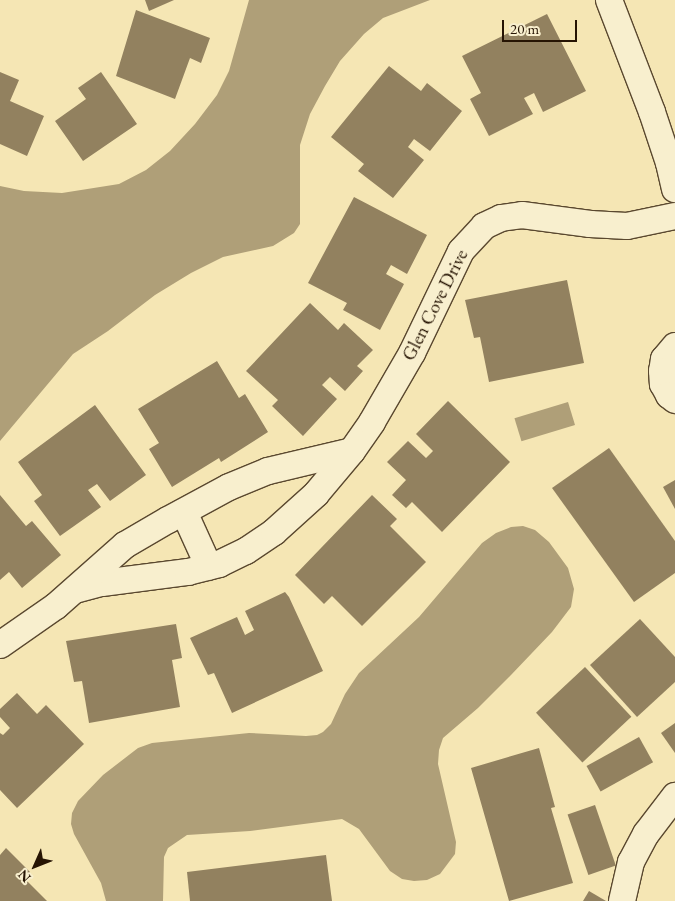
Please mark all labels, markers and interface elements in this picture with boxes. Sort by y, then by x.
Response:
scale bar [505,10,580,42]
text: 20 m [510,19,539,38]
street label: Glen Cove Drive [397,246,473,364]
north arrow [10,841,60,891]
text: N [14,866,35,887]

